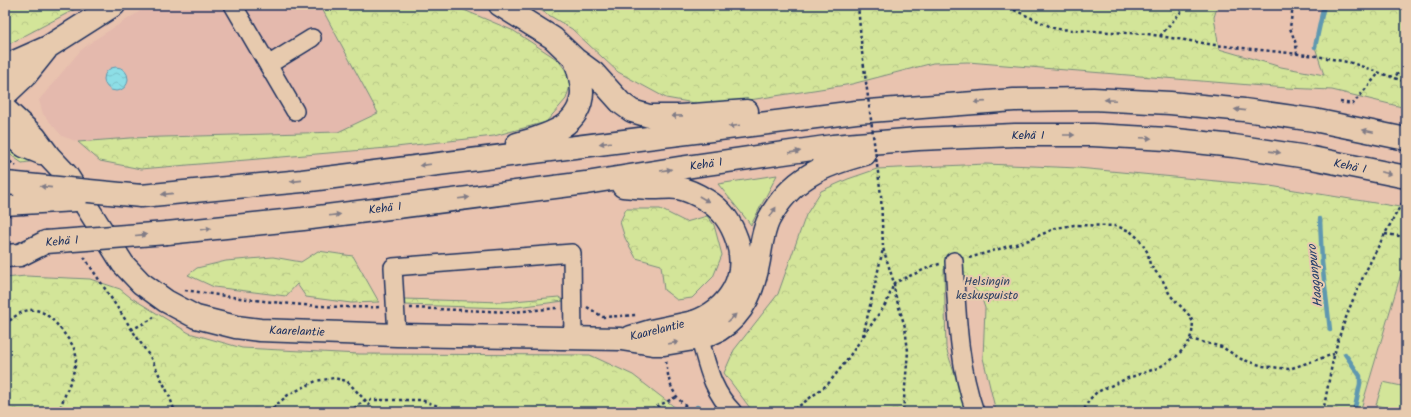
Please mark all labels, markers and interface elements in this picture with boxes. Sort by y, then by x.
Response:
one-way arrow [1104,96,1116,103]
one-way arrow [974,99,986,106]
one-way arrow [1234,106,1246,113]
one-way arrow [670,113,683,119]
one-way arrow [728,123,740,130]
street label: Kehä I [1011,126,1045,145]
one-way arrow [1362,128,1374,134]
one-way arrow [1063,132,1076,138]
one-way arrow [1140,135,1153,141]
one-way arrow [599,139,611,146]
one-way arrow [789,149,801,155]
one-way arrow [1269,149,1281,155]
street label: Kehä I [688,153,724,176]
street label: Kehä I [1332,154,1368,179]
one-way arrow [419,162,431,168]
one-way arrow [660,167,672,173]
one-way arrow [1380,171,1392,177]
one-way arrow [290,178,302,185]
one-way arrow [40,183,52,190]
one-way arrow [161,191,173,197]
one-way arrow [458,195,470,202]
one-way arrow [698,196,710,203]
street label: Kehä I [367,197,403,220]
one-way arrow [770,207,777,218]
one-way arrow [329,211,341,218]
one-way arrow [199,225,212,232]
street label: Kehä I [45,231,79,252]
one-way arrow [135,231,147,238]
water label: Haaganpuro [1302,242,1329,308]
park label: Helsingin keskuspuisto [956,272,1018,305]
one-way arrow [727,313,737,323]
street label: Kaarelantie [628,314,687,346]
street label: Kaarelantie [269,321,326,342]
one-way arrow [667,339,679,345]

